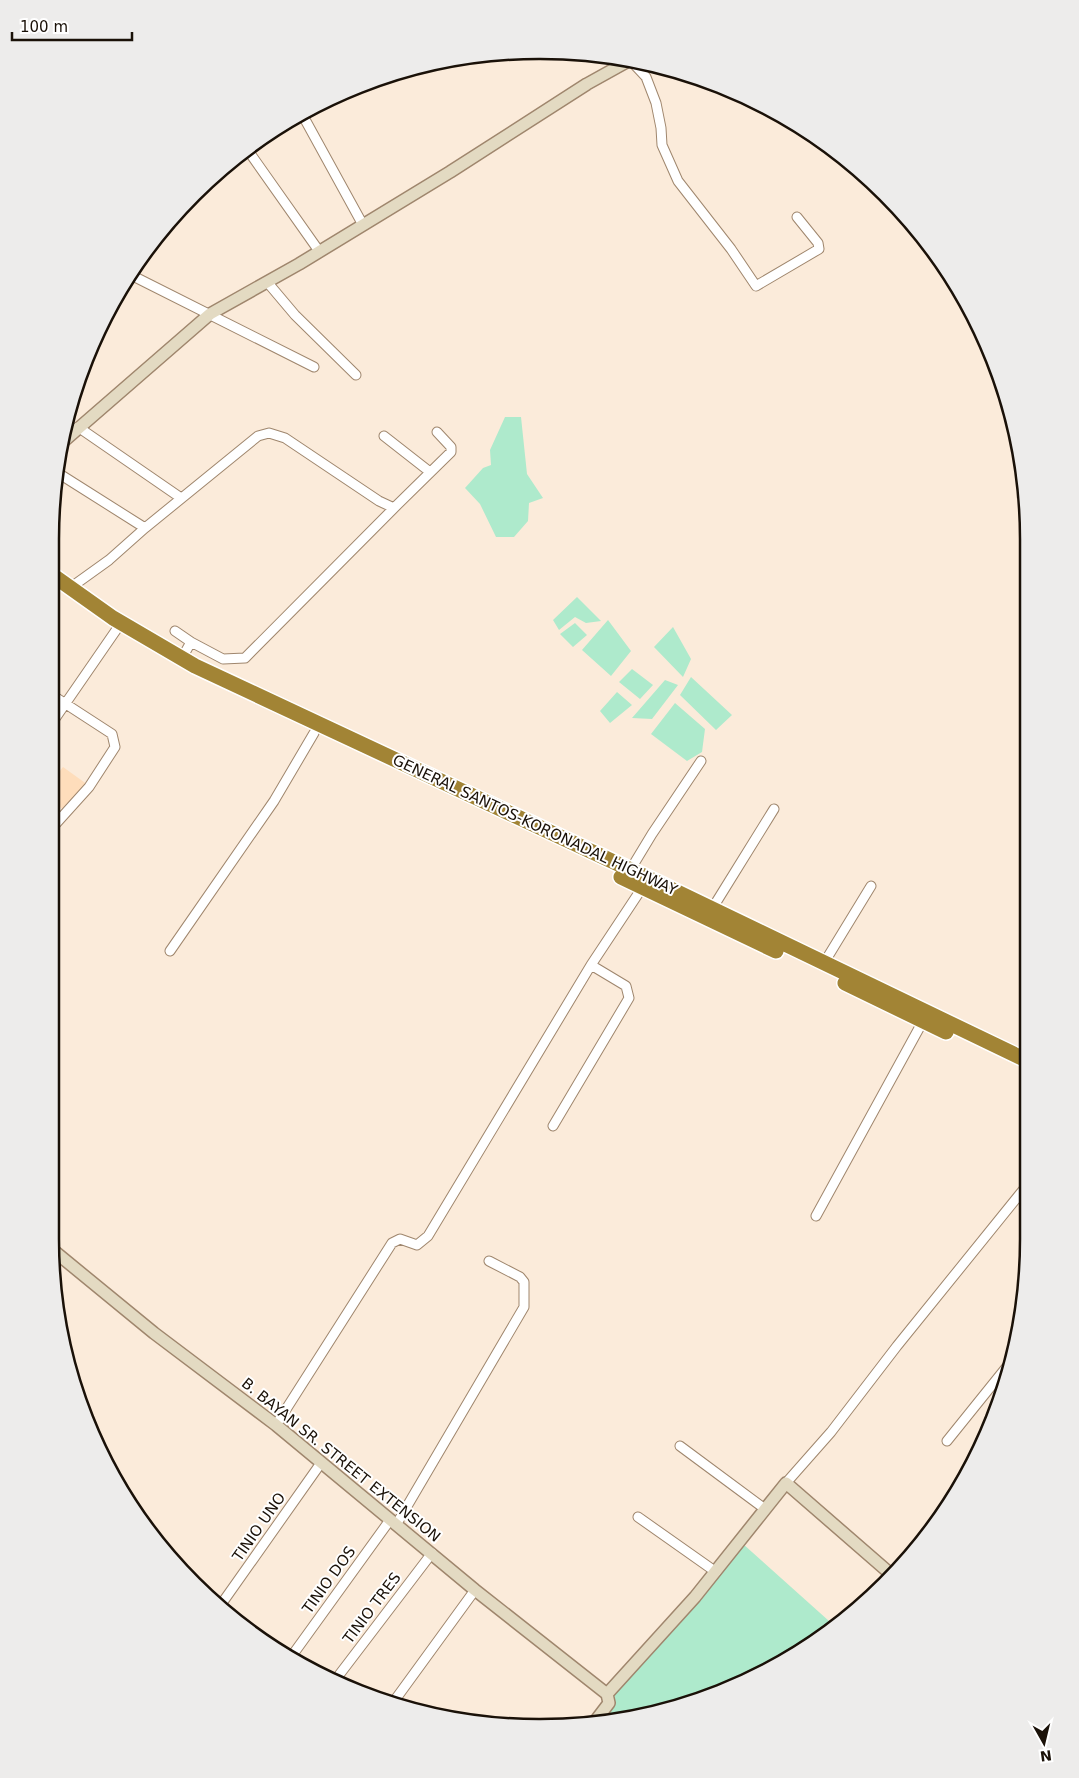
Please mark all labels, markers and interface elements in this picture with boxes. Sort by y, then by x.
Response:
scale bar [12,10,132,42]
text: 100 m [20,18,68,36]
street label: GENERAL SANTOS-KORONADAL HIGHWAY [390,751,681,899]
street label: B. BAYAN SR. STREET EXTENSION [238,1374,444,1546]
street label: TINIO UNO [228,1489,289,1566]
street label: TINIO DOS [298,1543,359,1618]
street label: TINIO TRES [339,1569,405,1648]
north arrow [1019,1718,1069,1768]
text: N [1039,1747,1053,1765]

